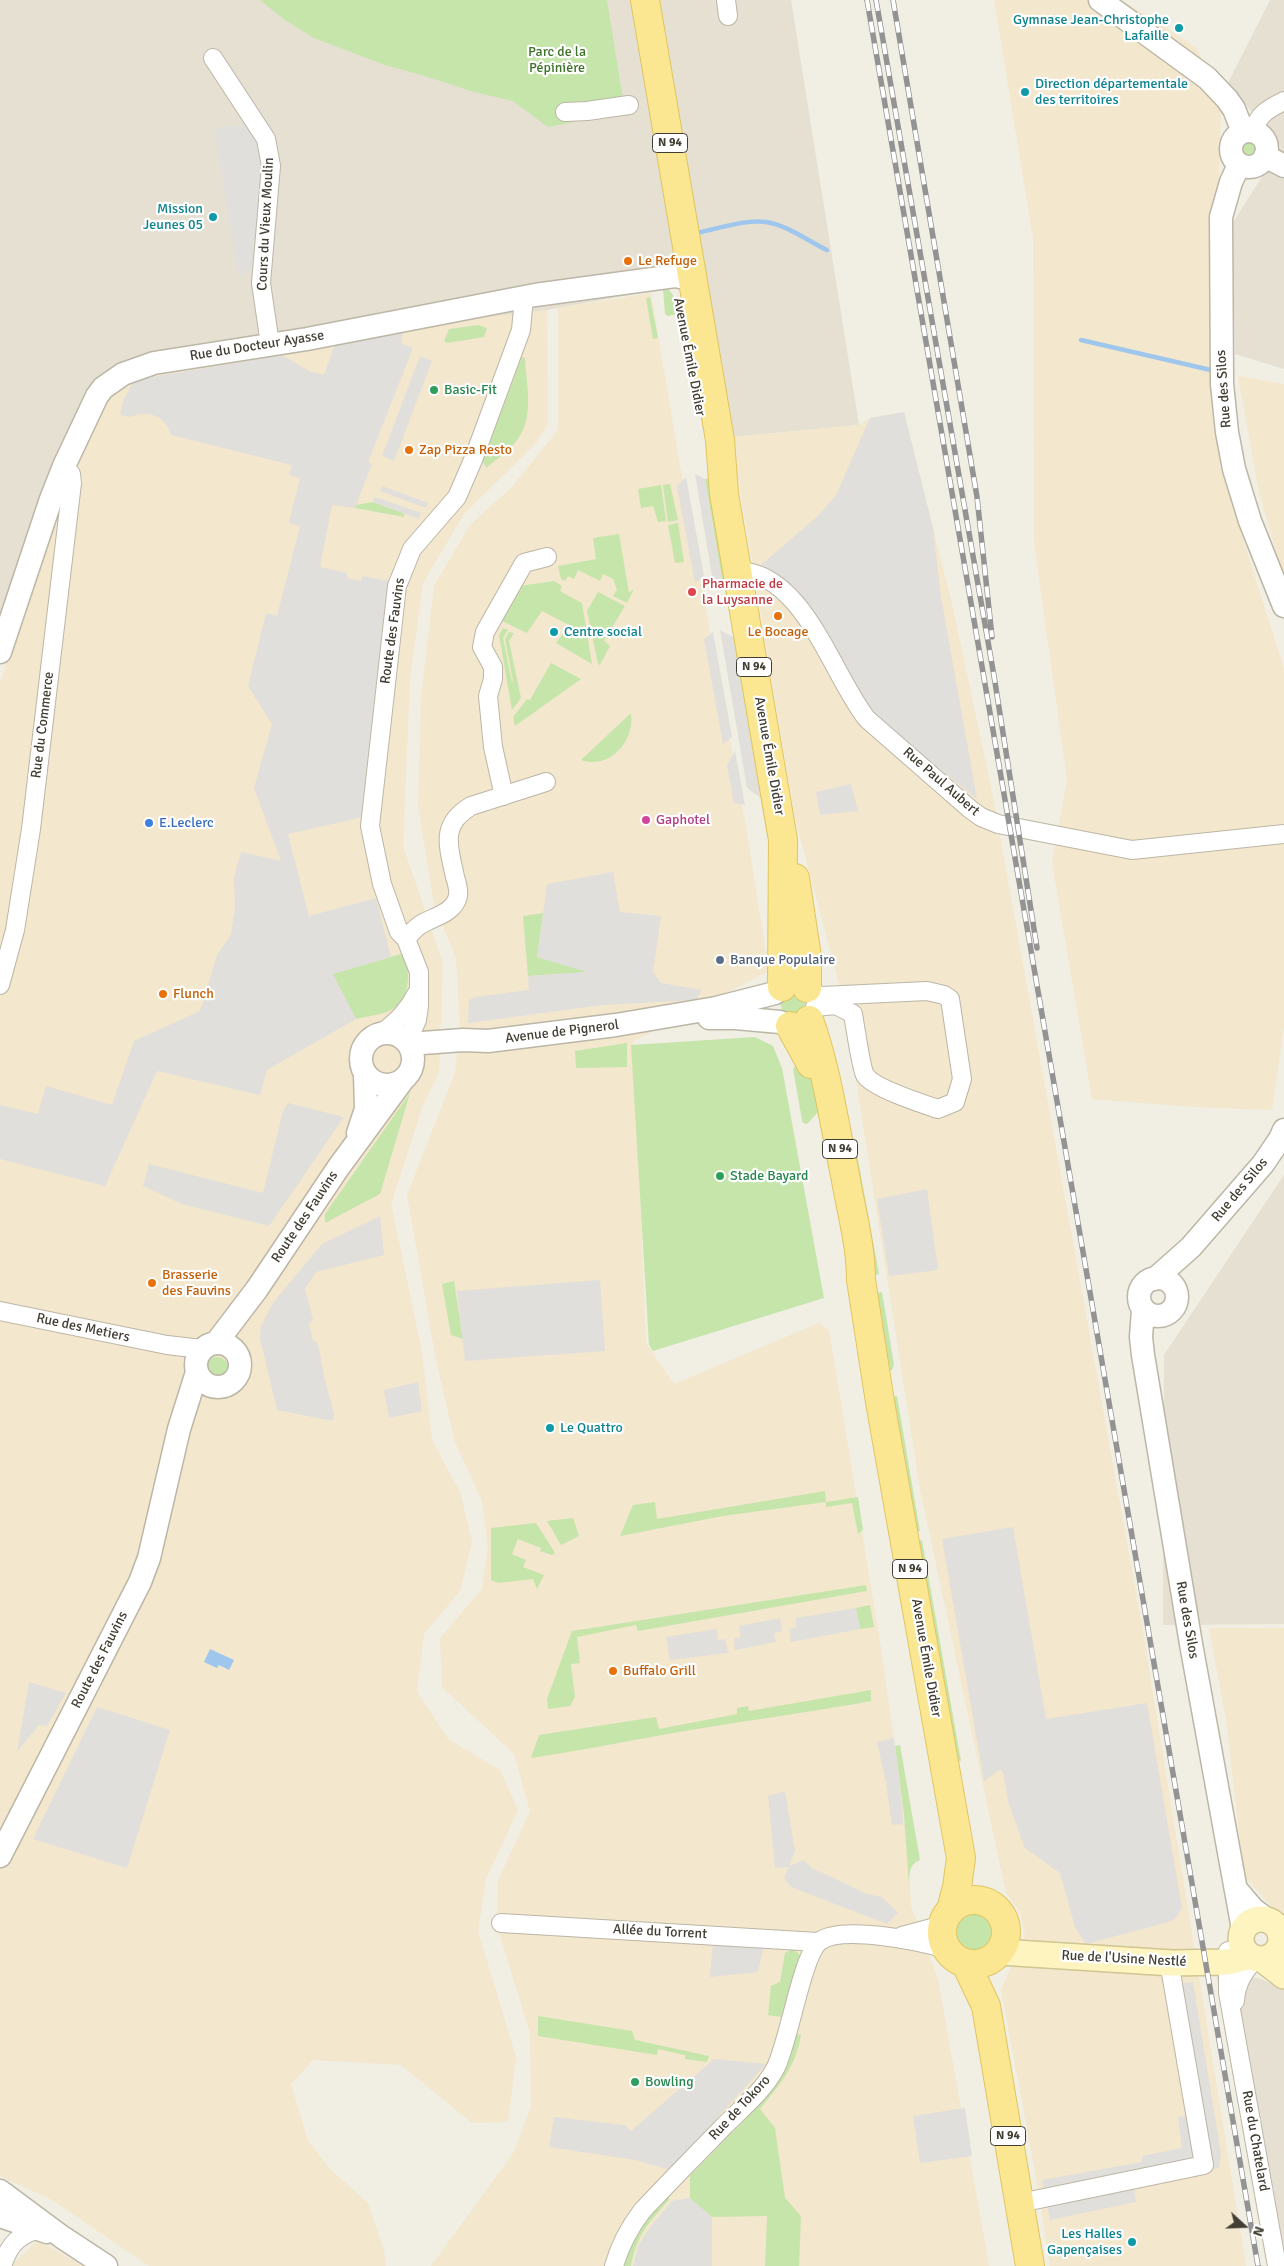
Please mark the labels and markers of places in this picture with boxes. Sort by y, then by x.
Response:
place label: Gymnase Jean-Christophe Lafaille [1013,12,1169,44]
marker: Gymnase Jean-Christophe Lafaille [1173,22,1185,34]
place label: Direction départementale des territoires [1035,76,1188,108]
marker: Direction départementale des territoires [1019,86,1031,98]
place label: Mission Jeunes 05 [143,201,203,233]
marker: Mission Jeunes 05 [207,211,219,223]
place label: Le Refuge [638,253,697,269]
marker: Le Refuge [622,255,634,267]
place label: Basic-Fit [444,382,497,398]
marker: Basic-Fit [428,384,440,396]
place label: Zap Pizza Resto [419,442,512,458]
marker: Zap Pizza Resto [403,444,415,456]
place label: Pharmacie de la Luysanne [702,576,783,608]
marker: Pharmacie de la Luysanne [686,586,698,598]
marker: Le Bocage [772,610,784,622]
place label: Centre social [564,624,642,640]
place label: Le Bocage [748,624,808,640]
marker: Centre social [548,626,560,638]
place label: Gaphotel [656,812,710,828]
marker: Gaphotel [640,814,652,826]
place label: E.Leclerc [159,815,214,831]
marker: E.Leclerc [143,817,155,829]
place label: Banque Populaire [730,952,835,968]
marker: Banque Populaire [714,954,726,966]
place label: Flunch [173,986,214,1002]
marker: Flunch [157,988,169,1000]
place label: Stade Bayard [730,1168,809,1184]
marker: Stade Bayard [714,1170,726,1182]
place label: Brasserie des Fauvins [162,1267,231,1300]
marker: Brasserie des Fauvins [146,1277,158,1289]
place label: Le Quattro [560,1420,623,1436]
marker: Le Quattro [544,1422,556,1434]
place label: Buffalo Grill [623,1663,696,1679]
marker: Buffalo Grill [607,1665,619,1677]
place label: Bowling [645,2074,694,2090]
marker: Bowling [629,2076,641,2088]
place label: Les Halles Gapençaises [1047,2226,1122,2258]
marker: Les Halles Gapençaises [1126,2236,1138,2248]

